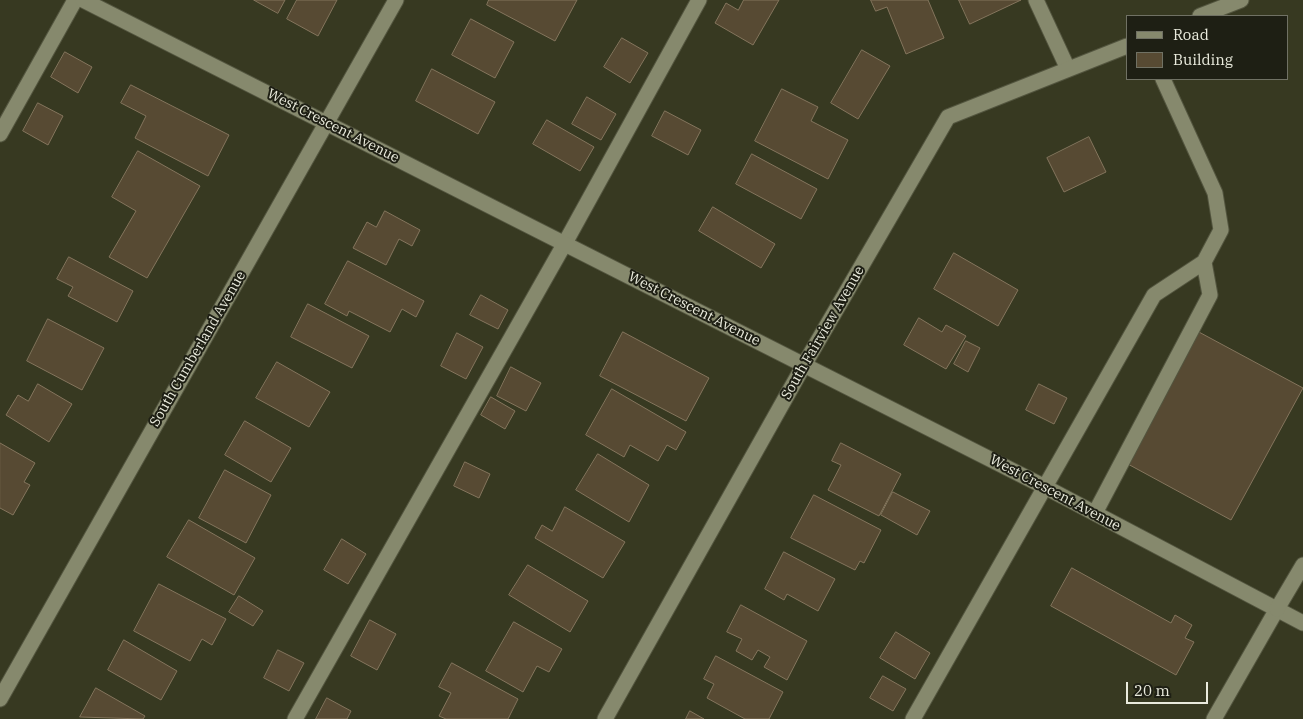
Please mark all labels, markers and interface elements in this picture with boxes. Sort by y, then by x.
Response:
legend [1126,15,1288,80]
text: Road [1173,25,1209,44]
text: Building [1173,50,1233,69]
street label: West Crescent Avenue [264,85,402,167]
street label: South Fairview Avenue [778,263,868,403]
street label: South Cumberland Avenue [147,268,249,430]
street label: West Crescent Avenue [625,268,763,350]
street label: West Crescent Avenue [987,451,1123,535]
scale bar [1128,672,1210,704]
text: 20 m [1134,681,1170,700]

